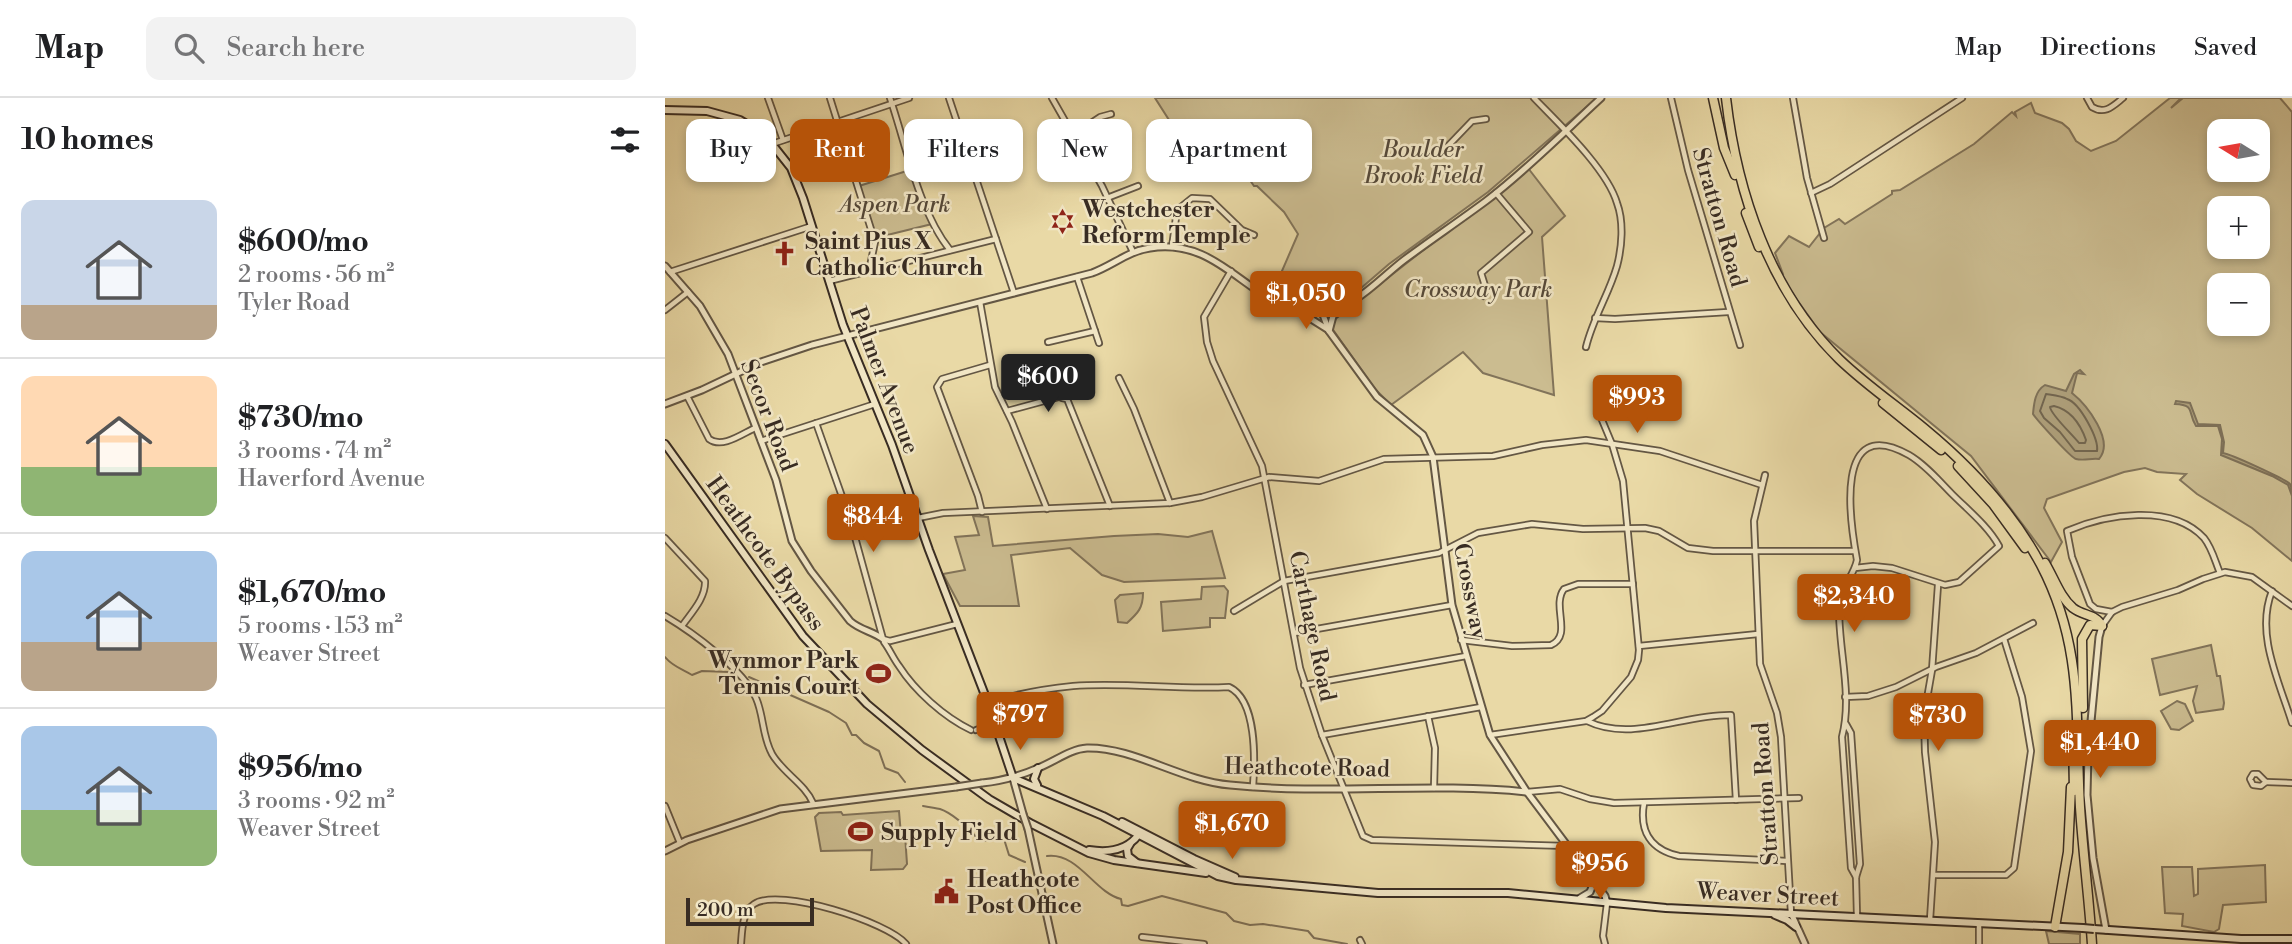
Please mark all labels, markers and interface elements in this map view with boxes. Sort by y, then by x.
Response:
search box [146,17,636,80]
text: Map [35,28,104,69]
icon: search [170,29,208,67]
text: Search here [226,32,365,64]
text: Map [1955,33,2002,63]
text: Directions [2040,33,2156,63]
text: Saved [2194,33,2257,63]
chip: Buy [686,119,776,182]
chip: Rent [790,119,890,182]
chip: Filters [904,119,1023,182]
chip: New [1037,119,1132,182]
chip: Apartment [1146,119,1312,182]
north arrow [2207,119,2270,182]
map controls [2207,119,2270,336]
text: 10 homes [21,121,154,159]
icon: filters [606,121,644,159]
park label: Boulder Brook Field [1363,136,1483,190]
street label: Stratton Road [1686,144,1752,290]
park label: Aspen Park [837,191,950,219]
place label: Westchester Reform Temple [1081,196,1251,250]
button: + [2207,196,2270,259]
synagogue icon: Westchester Reform Temple [1048,208,1076,236]
text: $600/mo [238,223,369,261]
icon: home [77,228,161,312]
place label: Saint Pius X Catholic Church [805,228,983,282]
church icon: Saint Pius X Catholic Church [771,240,799,268]
text: 2 rooms · 56 m² [238,261,394,289]
pin: $1,050 [1249,272,1363,331]
button: − [2207,273,2270,336]
park label: Crossway Park [1404,276,1552,304]
text: $1,050 [1266,280,1346,308]
text: Tyler Road [238,289,350,317]
street label: Palmer Avenue [843,303,925,458]
pin: $600 [1007,354,1089,414]
street label: Secor Road [734,356,802,475]
text: $600 [1017,363,1079,391]
pin: $993 [1596,376,1678,435]
text: $993 [1609,384,1665,412]
text: $730/mo [238,399,364,437]
icon: home [77,404,161,488]
text: 3 rooms · 74 m² [238,437,391,465]
text: Haverford Avenue [238,465,425,493]
street label: Heathcote Bypass [700,471,831,636]
pin: $844 [832,494,914,554]
text: $844 [843,503,903,531]
street label: Crossway [1447,541,1493,643]
street label: Carthage Road [1282,548,1342,704]
text: $1,670/mo [238,574,387,612]
pin: $2,340 [1797,574,1911,634]
icon: home [77,579,161,663]
text: $2,340 [1813,583,1895,611]
text: 5 rooms · 153 m² [238,612,403,640]
text: Weaver Street [238,640,380,668]
place label: Wynmor Park Tennis Court [707,647,860,701]
sports icon: Wynmor Park Tennis Court [865,659,893,687]
pin: $797 [979,692,1061,752]
pin: $730 [1897,694,1979,753]
text: $797 [993,701,1047,729]
text: $730 [1909,702,1967,730]
pin: $1,440 [2043,720,2157,780]
street label: Stratton Road [1747,721,1785,867]
text: $1,440 [2060,729,2140,757]
text: $956/mo [238,749,363,787]
street label: Heathcote Road [1224,753,1390,783]
icon: home [77,754,161,838]
text: 3 rooms · 92 m² [238,787,394,815]
pin: $1,670 [1175,802,1289,861]
text: $1,670 [1194,810,1270,838]
text: Weaver Street [238,815,380,843]
sports icon: Supply Field [847,818,875,846]
place label: Supply Field [881,819,1018,847]
pin: $956 [1559,842,1641,901]
text: $956 [1572,850,1628,878]
place label: Heathcote Post Office [967,866,1082,920]
street label: Weaver Street [1695,877,1840,913]
public building icon: Heathcote Post Office [933,878,961,906]
scale bar [686,895,814,927]
text: 200 m [697,898,754,922]

